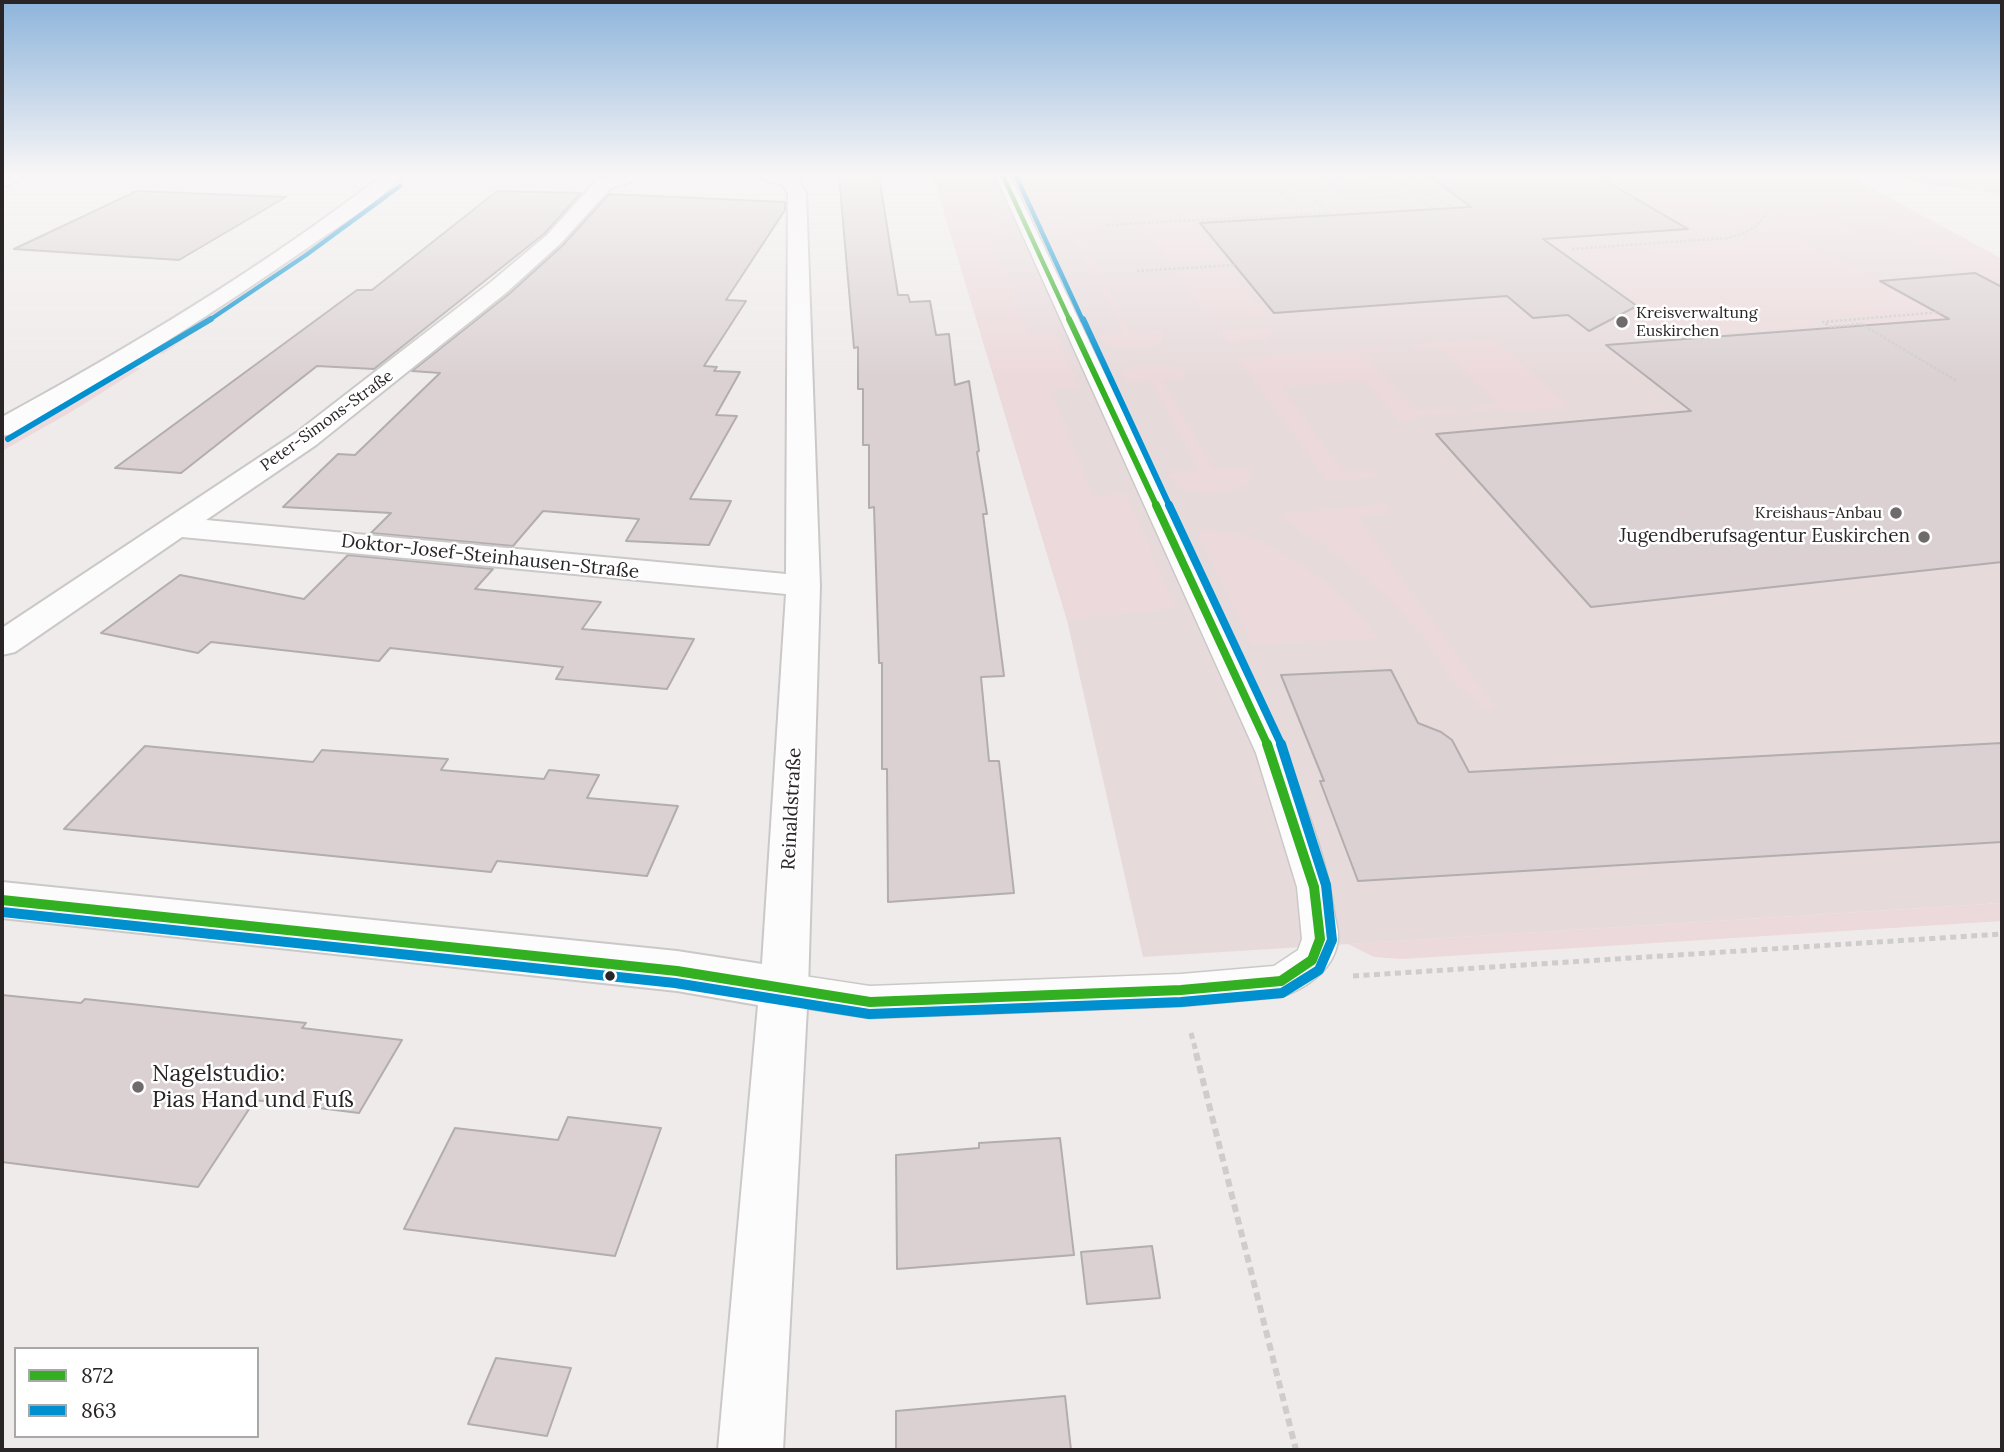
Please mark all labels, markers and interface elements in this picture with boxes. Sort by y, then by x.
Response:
place label: Kreisverwaltung Euskirchen [1636,303,1758,341]
marker: Kreisverwaltung Euskirchen [1614,314,1630,330]
street label: Peter-Simons-Straße [257,366,397,476]
place label: Kreishaus-Anbau [1755,503,1882,523]
marker: Kreishaus-Anbau [1888,505,1904,521]
place label: Jugendberufsagentur Euskirchen [1619,526,1910,548]
marker: Jugendberufsagentur Euskirchen [1916,529,1932,545]
street label: Doktor-Josef-Steinhausen-Straße [340,530,640,584]
street label: Reinaldstraße [777,747,807,871]
unlabelled marker [603,969,617,983]
place label: Nagelstudio: Pias Hand und Fuß [152,1060,354,1114]
marker: Nagelstudio: Pias Hand und Fuß [130,1079,146,1095]
legend [14,1347,259,1438]
text: 872 [81,1362,114,1389]
text: 863 [81,1397,117,1424]

